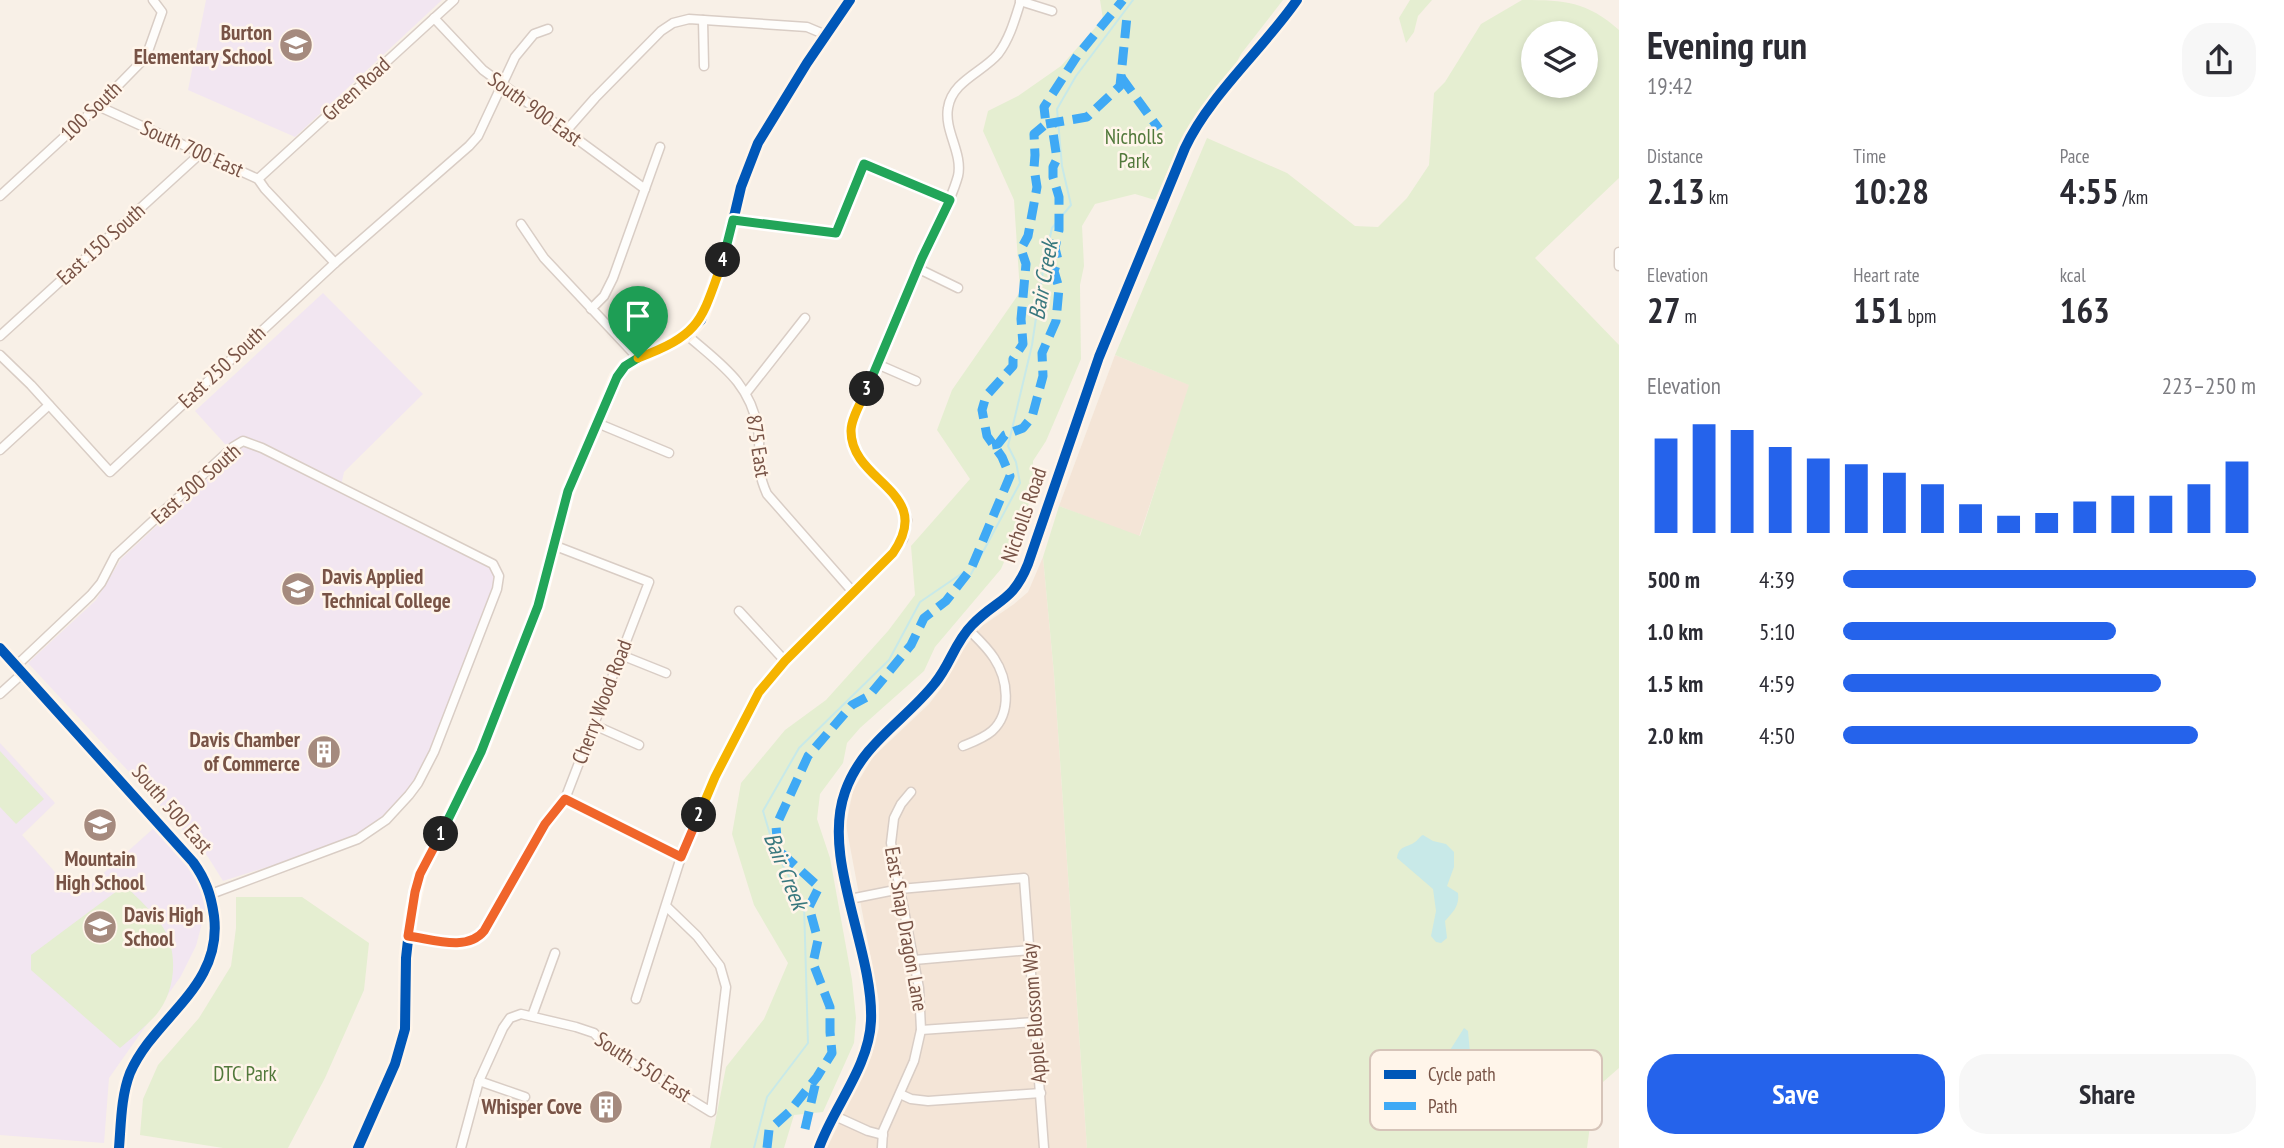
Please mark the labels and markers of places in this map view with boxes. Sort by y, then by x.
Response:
place label: Burton Elementary School [134,19,273,70]
school or university icon: Burton Elementary School [277,26,315,64]
pin: 4 [706,243,740,278]
pin [608,286,668,358]
pin: 3 [850,372,884,406]
place label: Davis Applied Technical College [322,563,451,614]
school or university icon: Davis Applied Technical College [279,570,317,608]
place label: Davis Chamber of Commerce [190,726,301,777]
building icon: Davis Chamber of Commerce [305,733,343,771]
pin: 2 [682,798,716,832]
school or university icon: Mountain High School [81,806,119,844]
pin: 1 [424,816,458,852]
place label: Mountain High School [56,845,145,896]
place label: Davis High School [124,901,203,952]
school or university icon: Davis High School [81,908,119,946]
building icon: Whisper Cove [587,1088,625,1126]
place label: Whisper Cove [480,1093,582,1120]

